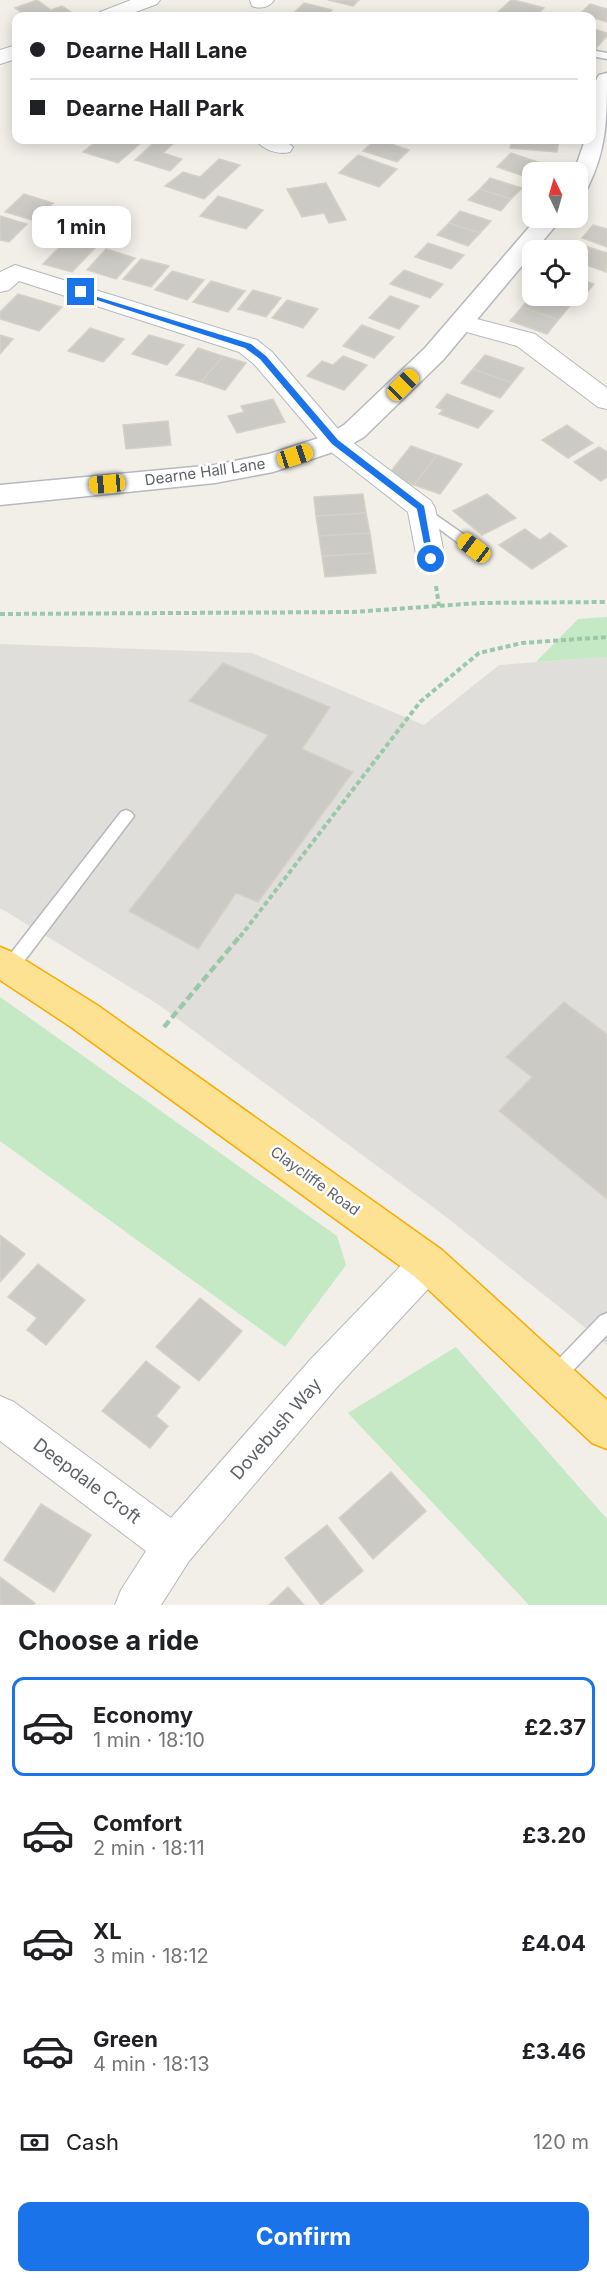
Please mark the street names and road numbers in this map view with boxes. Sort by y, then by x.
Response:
street label: Dearne Hall Lane [143,454,266,489]
street label: Claycliffe Road [267,1142,364,1219]
street label: Dovebush Way [226,1374,325,1484]
street label: Deepdale Croft [30,1434,145,1528]

